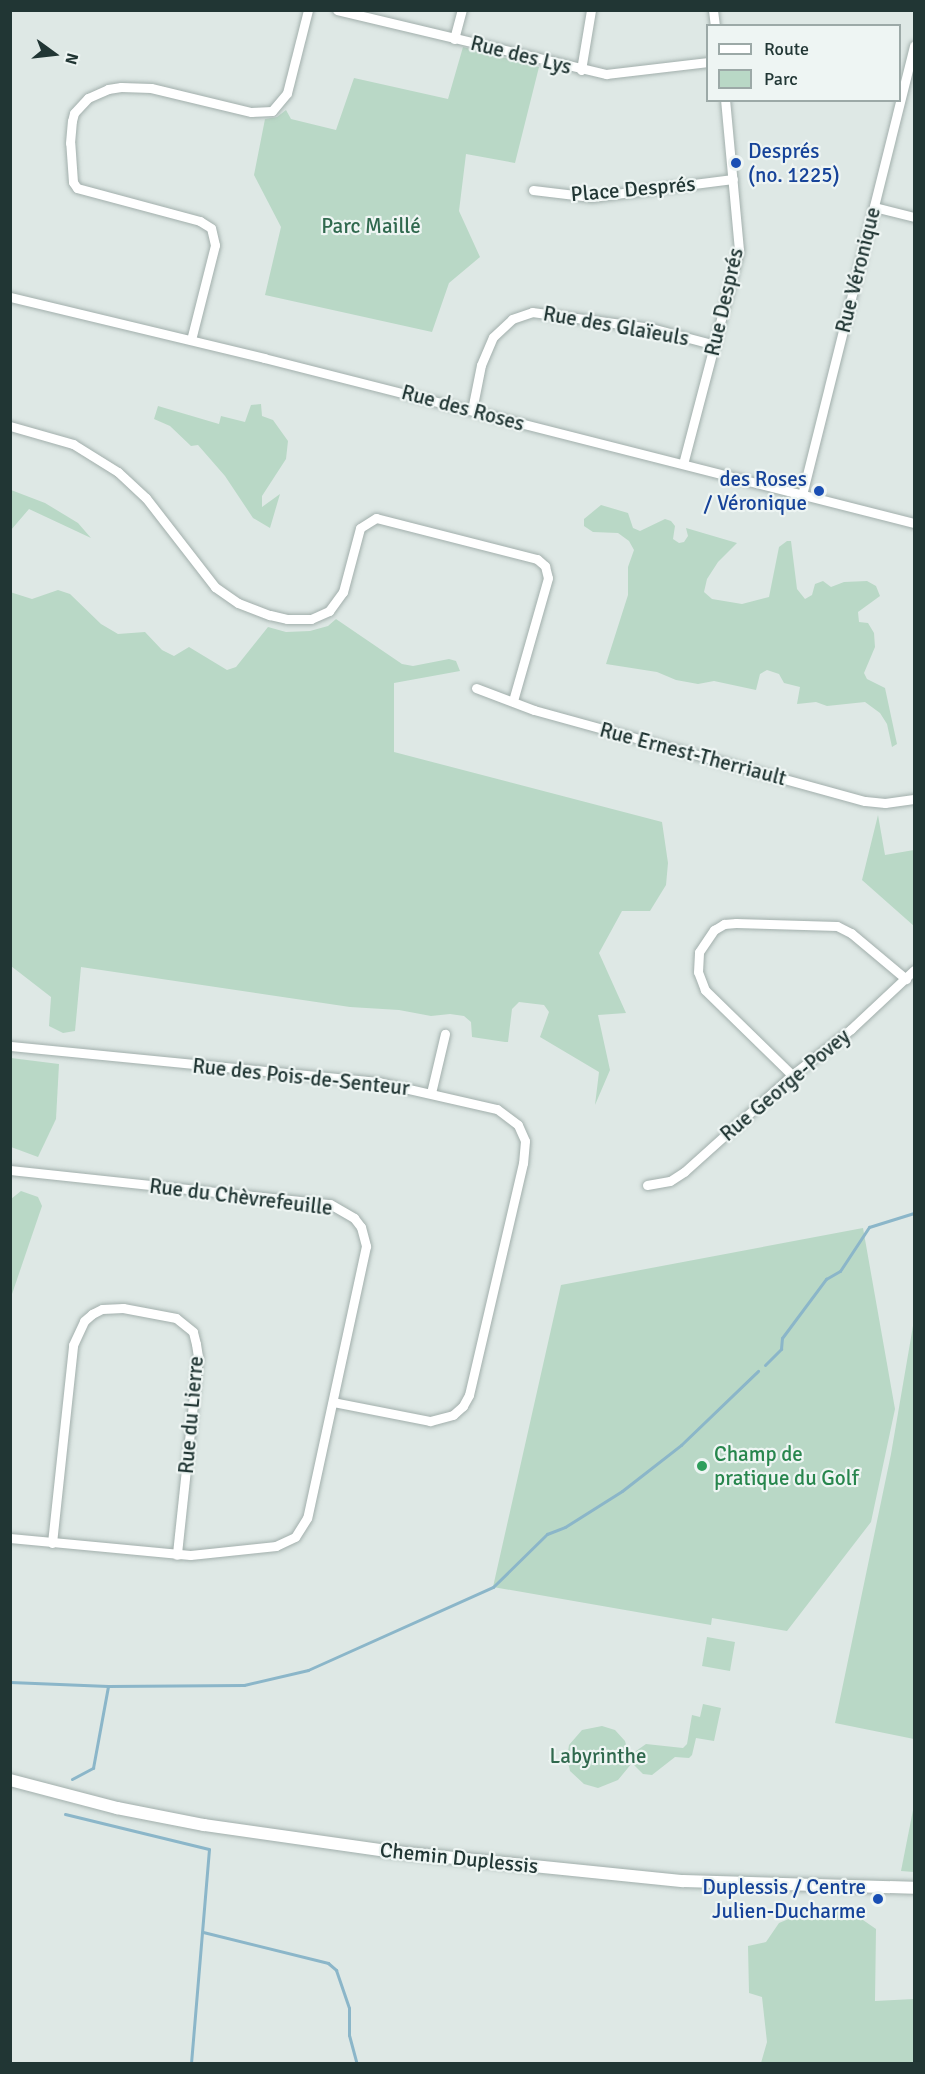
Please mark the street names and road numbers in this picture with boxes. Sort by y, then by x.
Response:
street label: Rue des Lys [468,30,574,80]
street label: Place Després [570,171,696,207]
street label: Rue Véronique [830,205,886,335]
street label: Rue Després [699,245,749,359]
street label: Rue des Glaïeuls [541,301,691,351]
street label: Rue des Roses [399,379,527,437]
street label: Rue Ernest-Therriault [597,717,789,791]
street label: Rue George-Povey [715,1023,855,1147]
street label: Rue des Pois-de-Senteur [191,1053,411,1101]
street label: Rue du Chèvrefeuille [148,1173,334,1221]
street label: Rue du Lierre [173,1355,209,1475]
street label: Chemin Duplessis [379,1837,539,1879]

